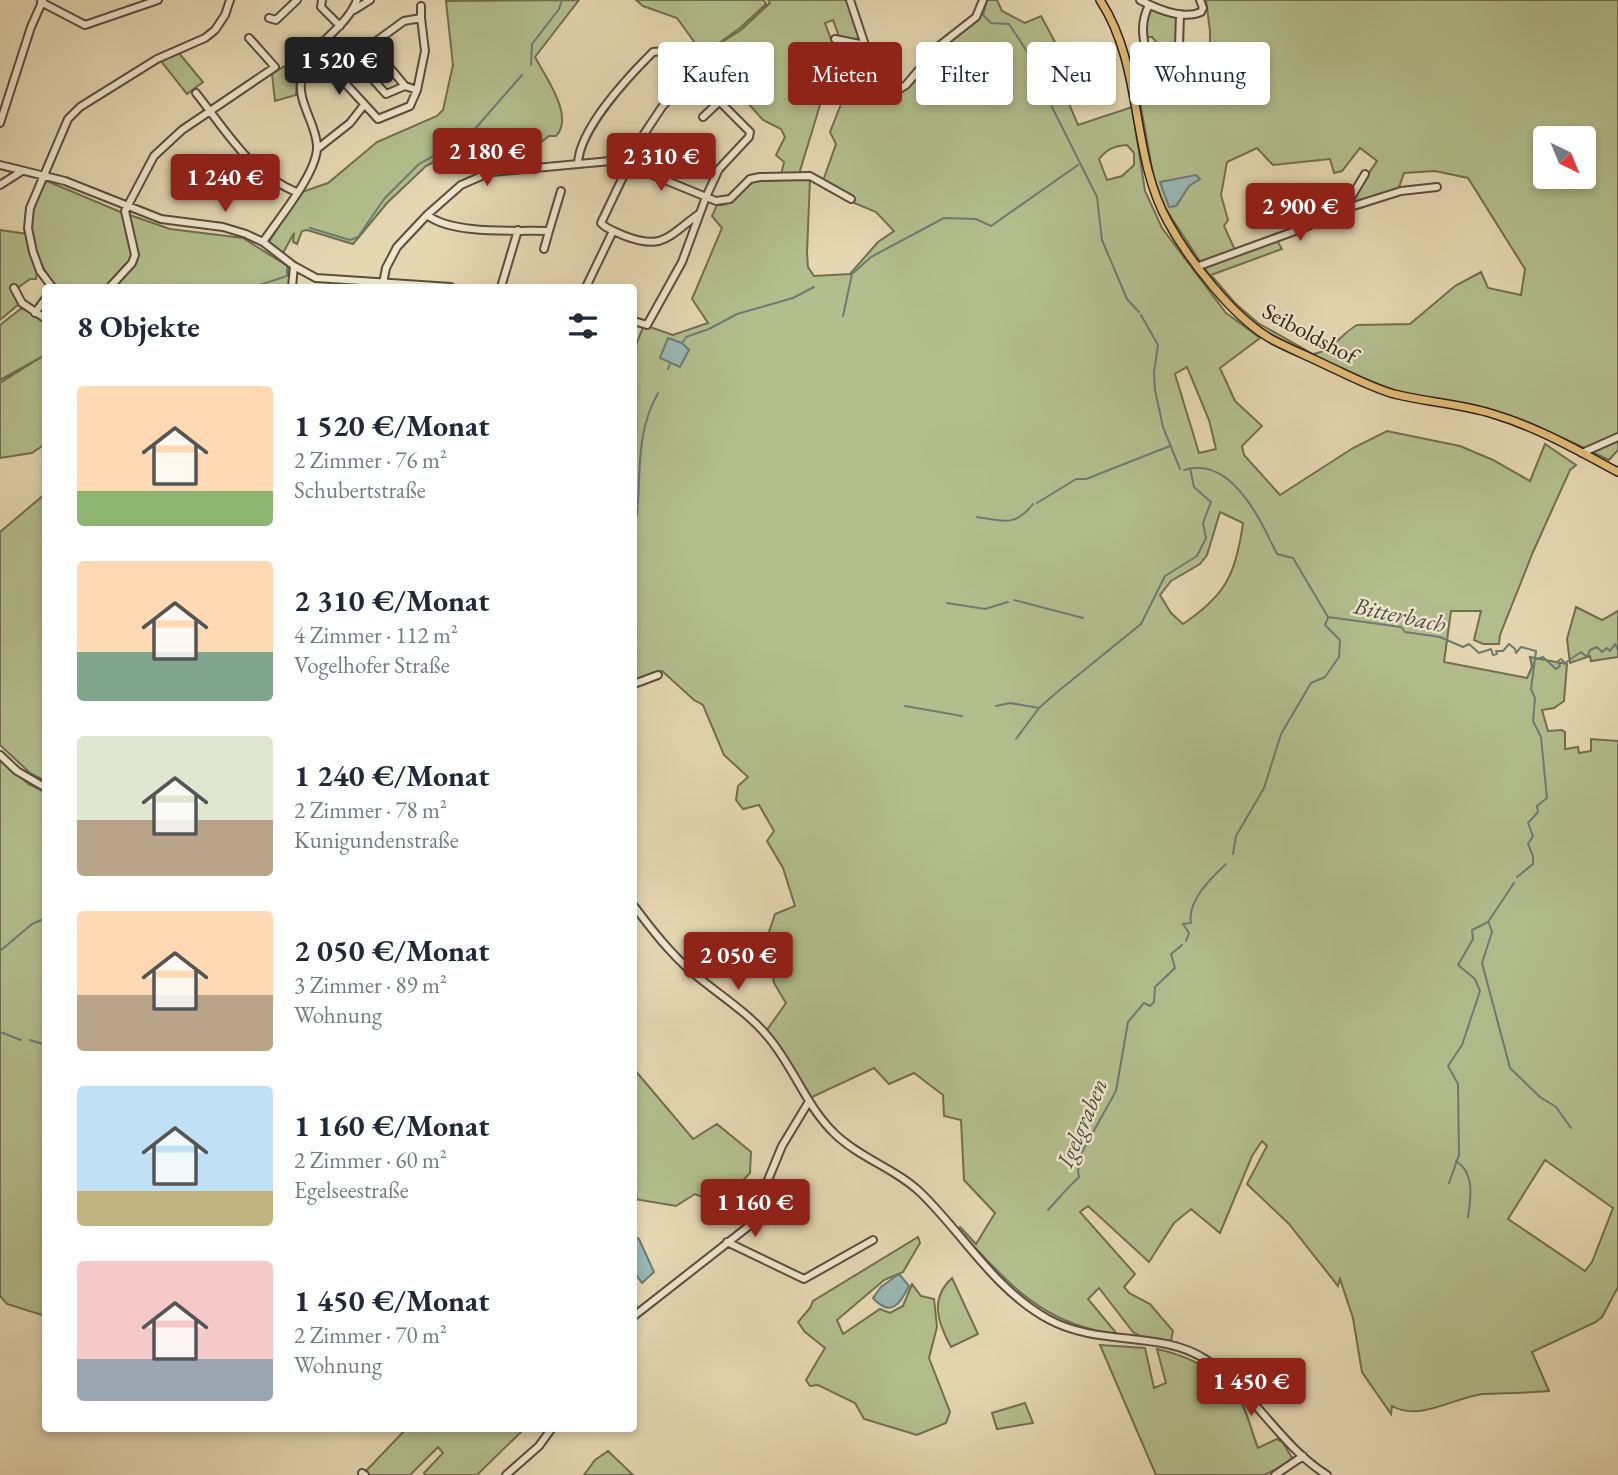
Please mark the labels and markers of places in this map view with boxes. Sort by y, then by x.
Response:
pin: 1 520 € [274,38,404,97]
pin: 2 180 € [422,128,552,188]
pin: 2 310 € [596,134,726,193]
pin: 1 240 € [160,154,290,214]
pin: 2 900 € [1235,184,1365,243]
pin: 2 050 € [673,932,803,992]
pin: 1 160 € [690,1180,820,1239]
pin: 1 450 € [1186,1358,1316,1418]

